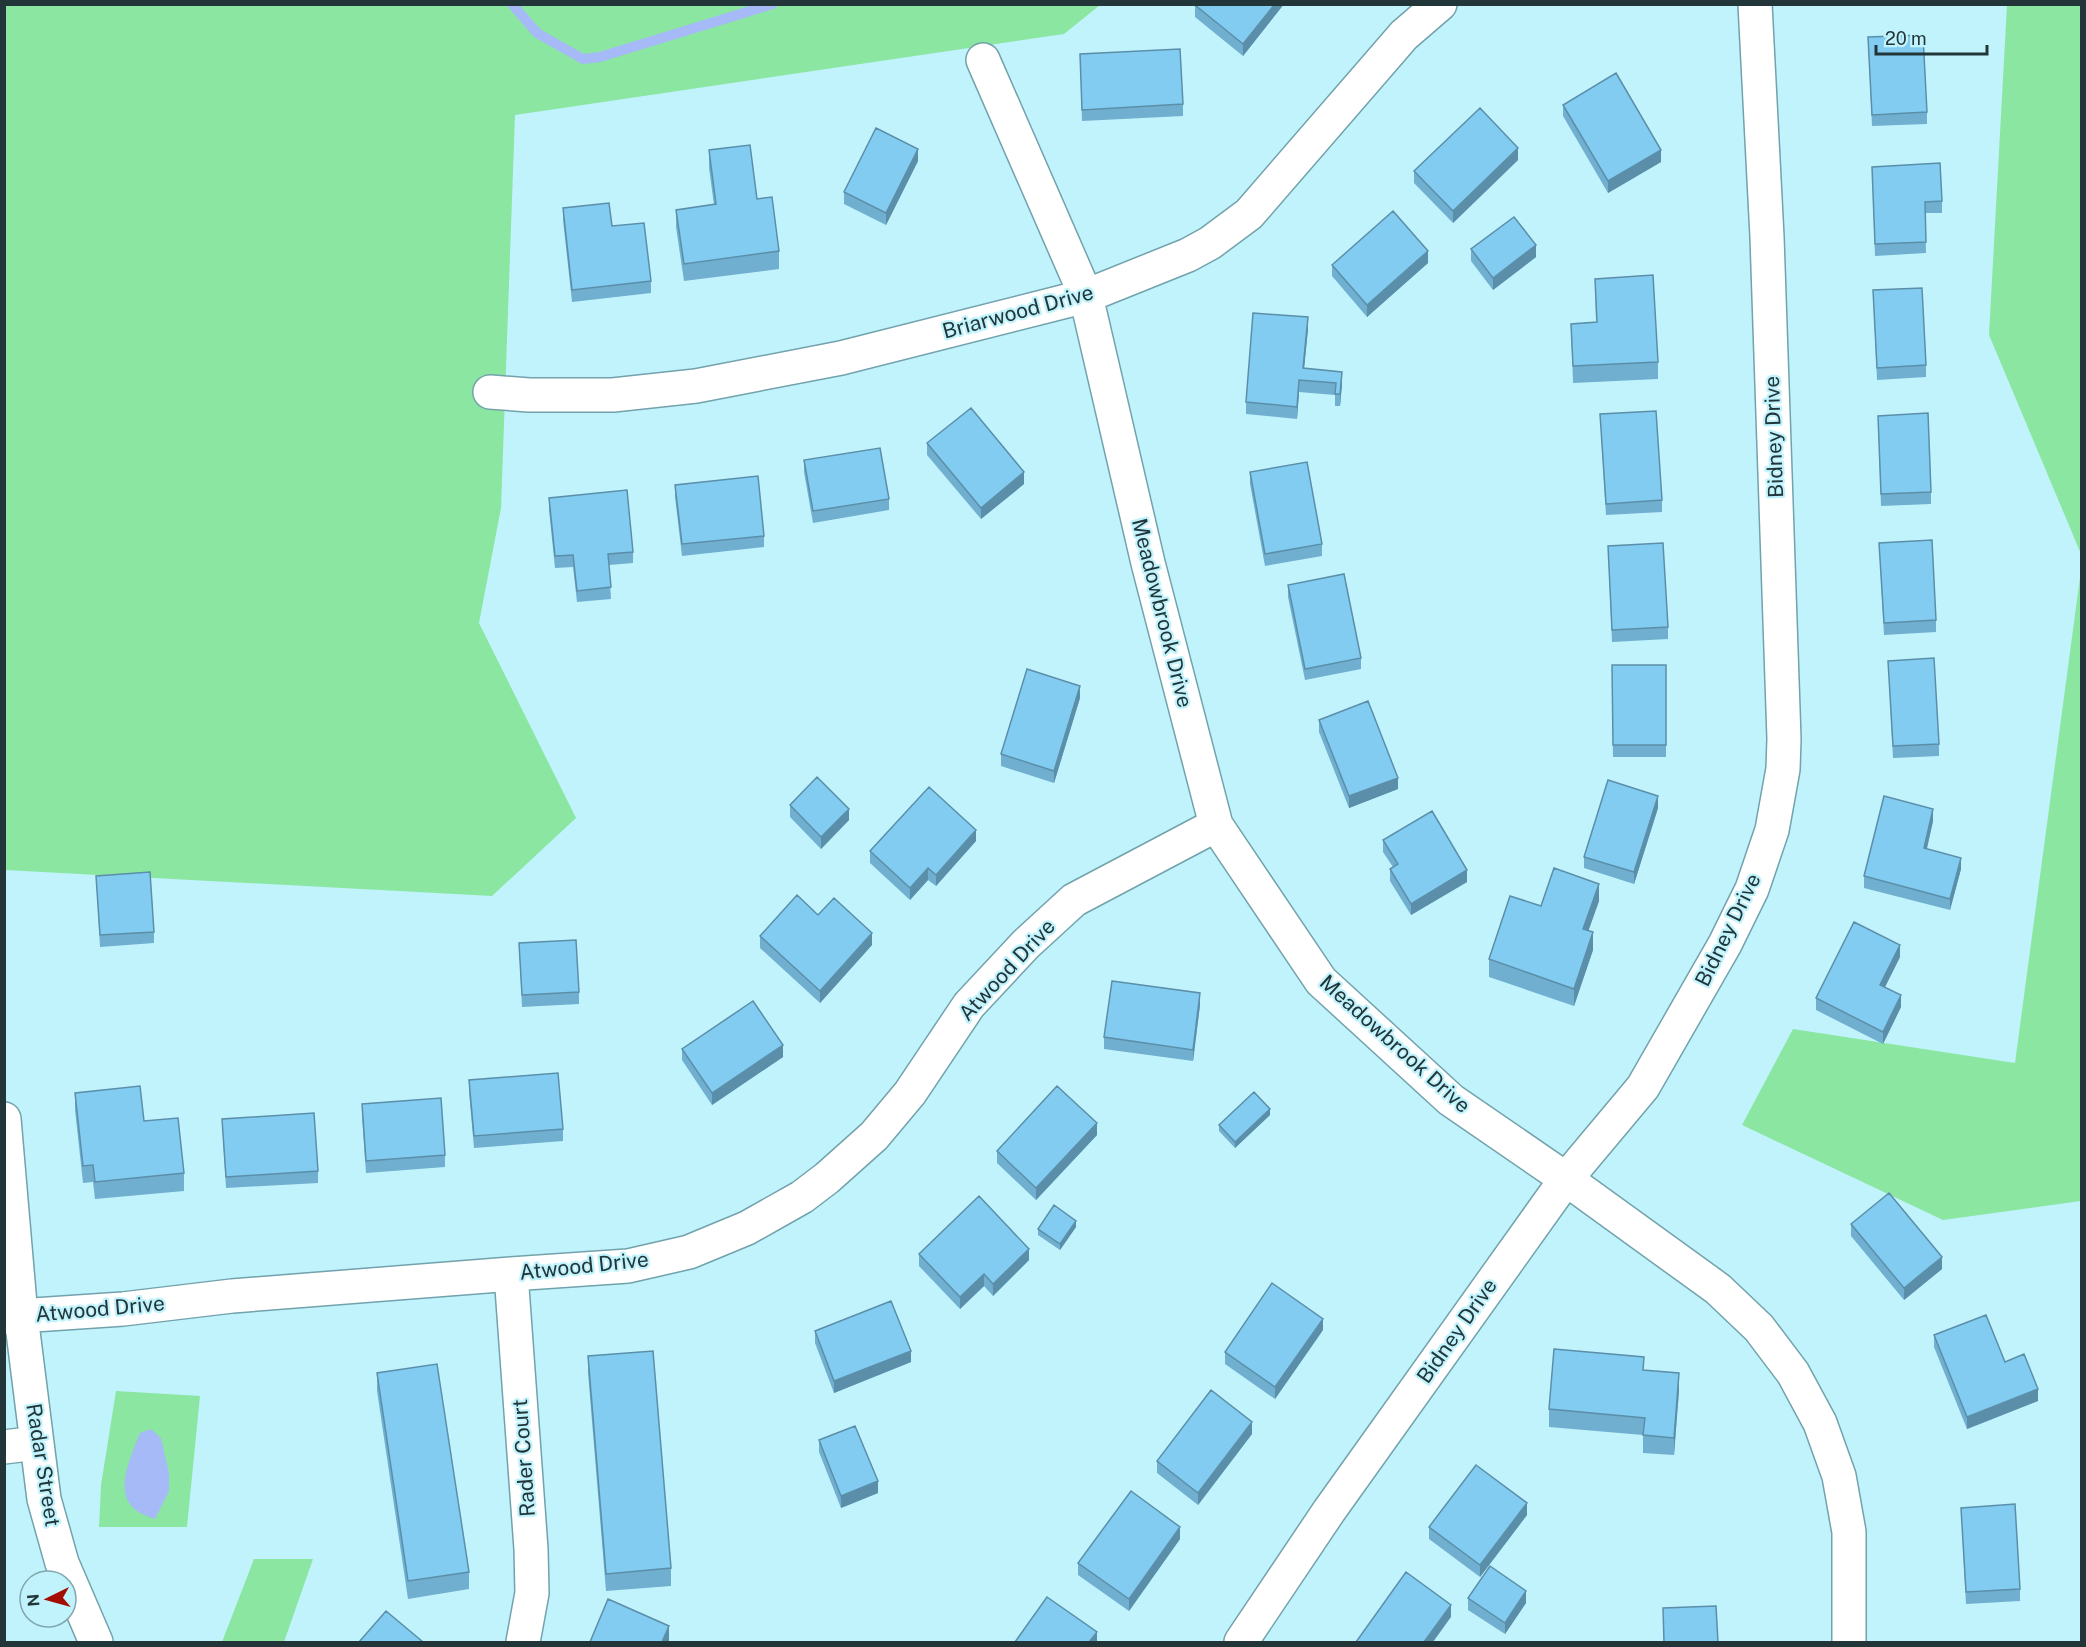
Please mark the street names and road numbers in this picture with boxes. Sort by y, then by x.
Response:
street label: Briarwood Drive [940,279,1096,344]
street label: Bidney Drive [1759,375,1788,499]
street label: Meadowbrook Drive [1127,516,1198,710]
street label: Bidney Drive [1690,869,1766,990]
street label: Atwood Drive [953,914,1060,1026]
street label: Meadowbrook Drive [1315,969,1476,1118]
street label: Atwood Drive [518,1246,650,1285]
street label: Bidney Drive [1411,1273,1502,1388]
street label: Atwood Drive [34,1290,166,1327]
street label: Rader Court [507,1398,540,1518]
street label: Radar Street [21,1402,66,1528]

